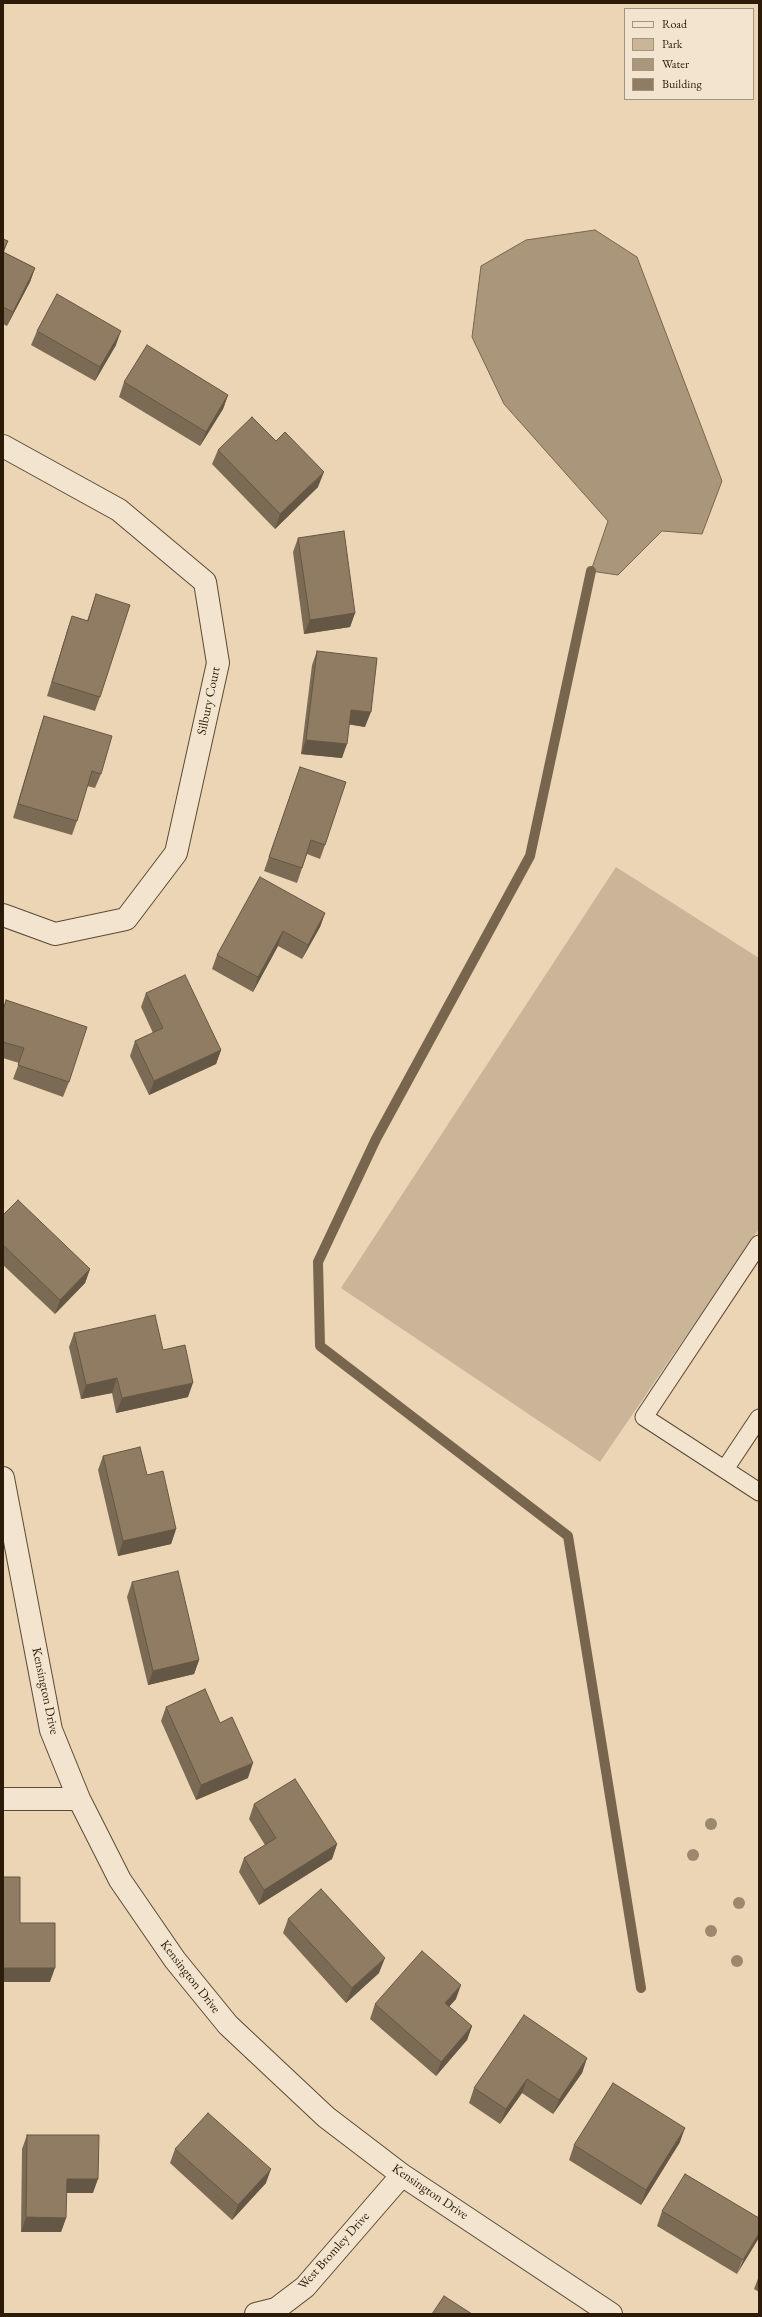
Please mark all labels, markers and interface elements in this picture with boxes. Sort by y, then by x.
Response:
legend [624,8,754,100]
text: Road [662,16,687,32]
text: Park [662,36,682,52]
text: Water [662,56,689,72]
text: Building [662,76,702,92]
street label: Silbury Court [194,665,224,737]
street label: Kensington Drive [28,1646,62,1736]
street label: Kensington Drive [157,1937,223,2017]
street label: Kensington Drive [389,2161,471,2223]
street label: West Bromley Drive [295,2209,373,2293]

